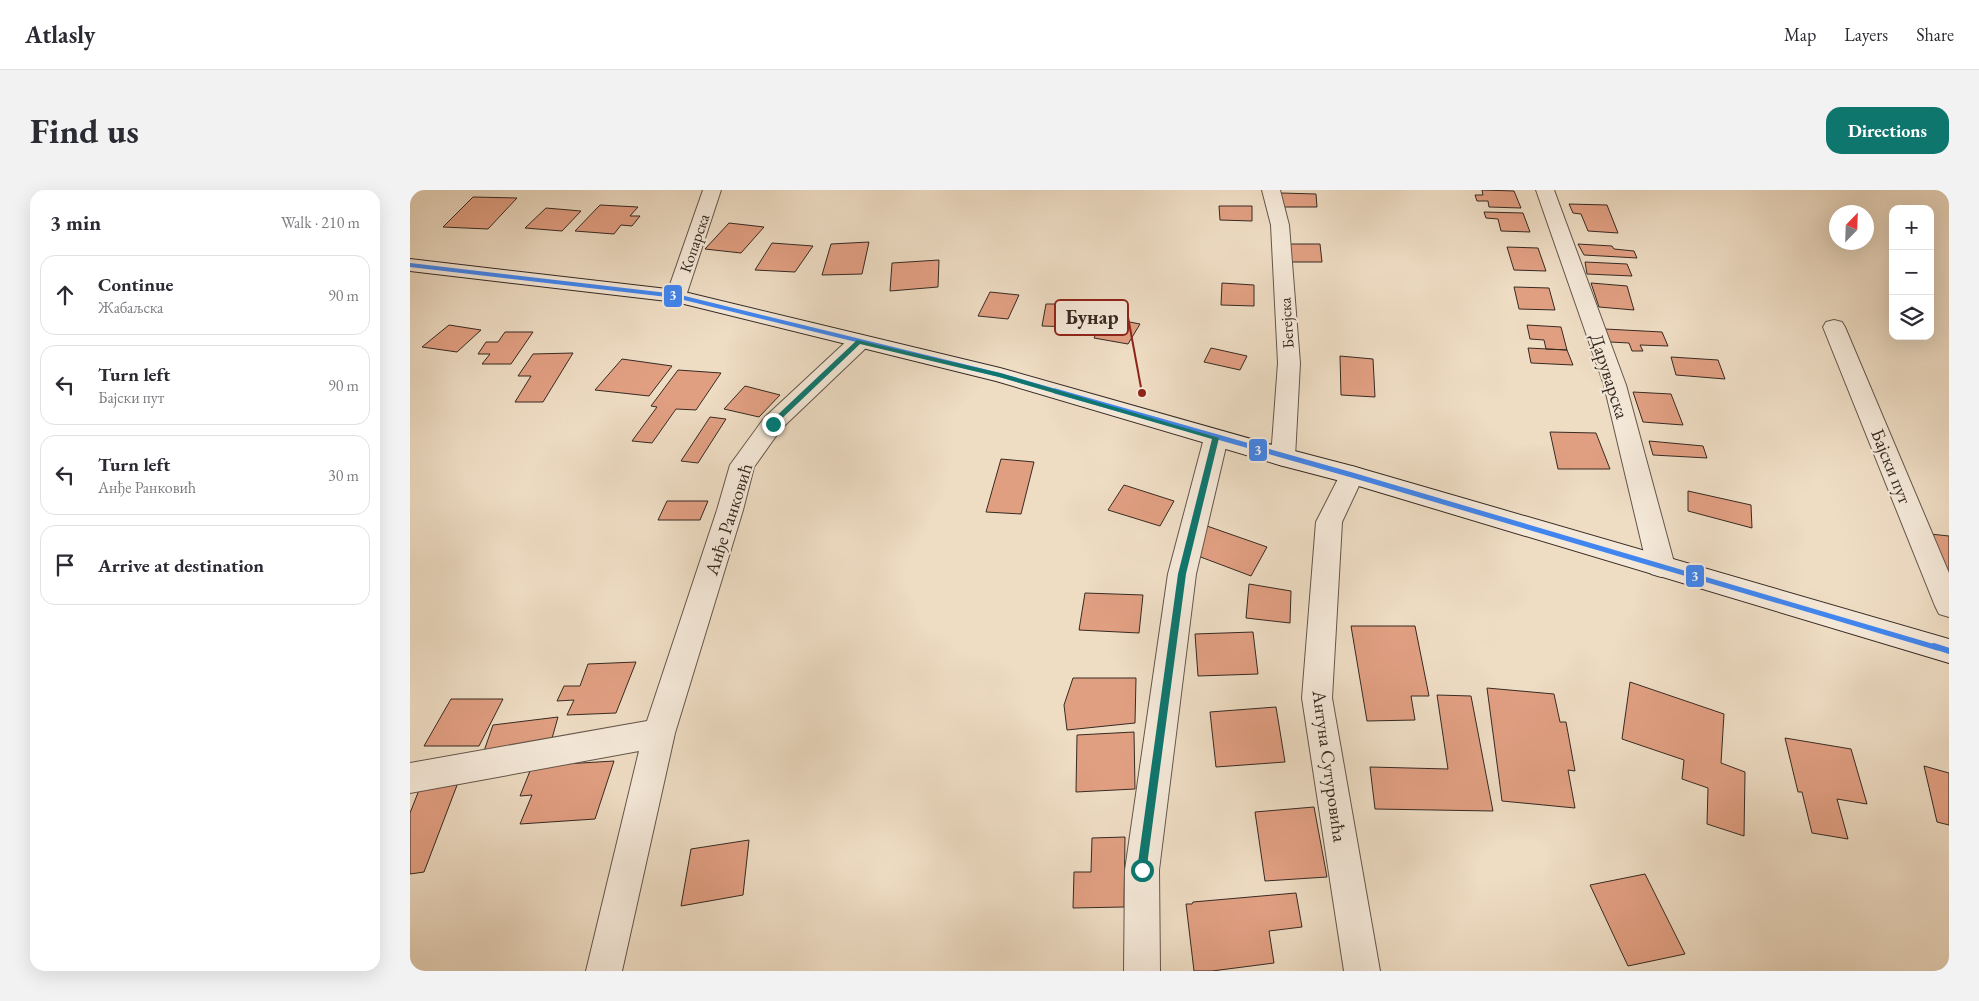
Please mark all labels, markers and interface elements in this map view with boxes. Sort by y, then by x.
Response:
text: Atlasly [25,19,95,50]
text: Map [1784,23,1816,46]
text: Layers [1844,23,1888,46]
text: Share [1916,23,1954,46]
button: Directions [1826,107,1949,154]
text: Find us [30,108,139,153]
north arrow [1829,205,1874,250]
map controls [1889,205,1934,340]
button: + [1889,205,1934,250]
text: 3 min [50,209,101,236]
street label: Копарска [675,210,715,275]
text: Walk · 210 m [281,212,360,233]
button: − [1889,250,1934,295]
text: Continue [98,272,173,297]
icon: ahead [51,281,79,309]
line badge: 3 [663,284,683,308]
text: 90 m [328,285,359,306]
text: 3 [669,286,677,304]
button: layers [1889,295,1934,340]
street label: Бегејска [1274,296,1299,349]
text: Жабаљска [98,297,163,318]
callout: Бунар [1055,300,1128,335]
text: Бунар [1066,304,1118,330]
street label: Даруварска [1584,330,1635,422]
text: Turn left [98,362,170,387]
icon: left [51,371,79,399]
text: 90 m [328,375,359,396]
text: Бајски пут [98,387,164,408]
route end [762,413,785,436]
street label: Бајски пут [1865,425,1918,508]
line badge: 3 [1248,438,1268,462]
text: 3 [1254,441,1262,459]
text: Turn left [98,452,170,477]
street label: Анђе Ранковић [698,460,758,579]
icon: left [51,461,79,489]
text: 30 m [328,465,359,486]
text: Анђе Ранковић [98,477,196,498]
icon: arrive [51,551,79,579]
text: Arrive at destination [98,553,264,578]
line badge: 3 [1685,564,1705,588]
text: 3 [1691,567,1699,585]
street label: Антуна Сутуровића [1306,687,1353,844]
route start [1131,859,1154,882]

